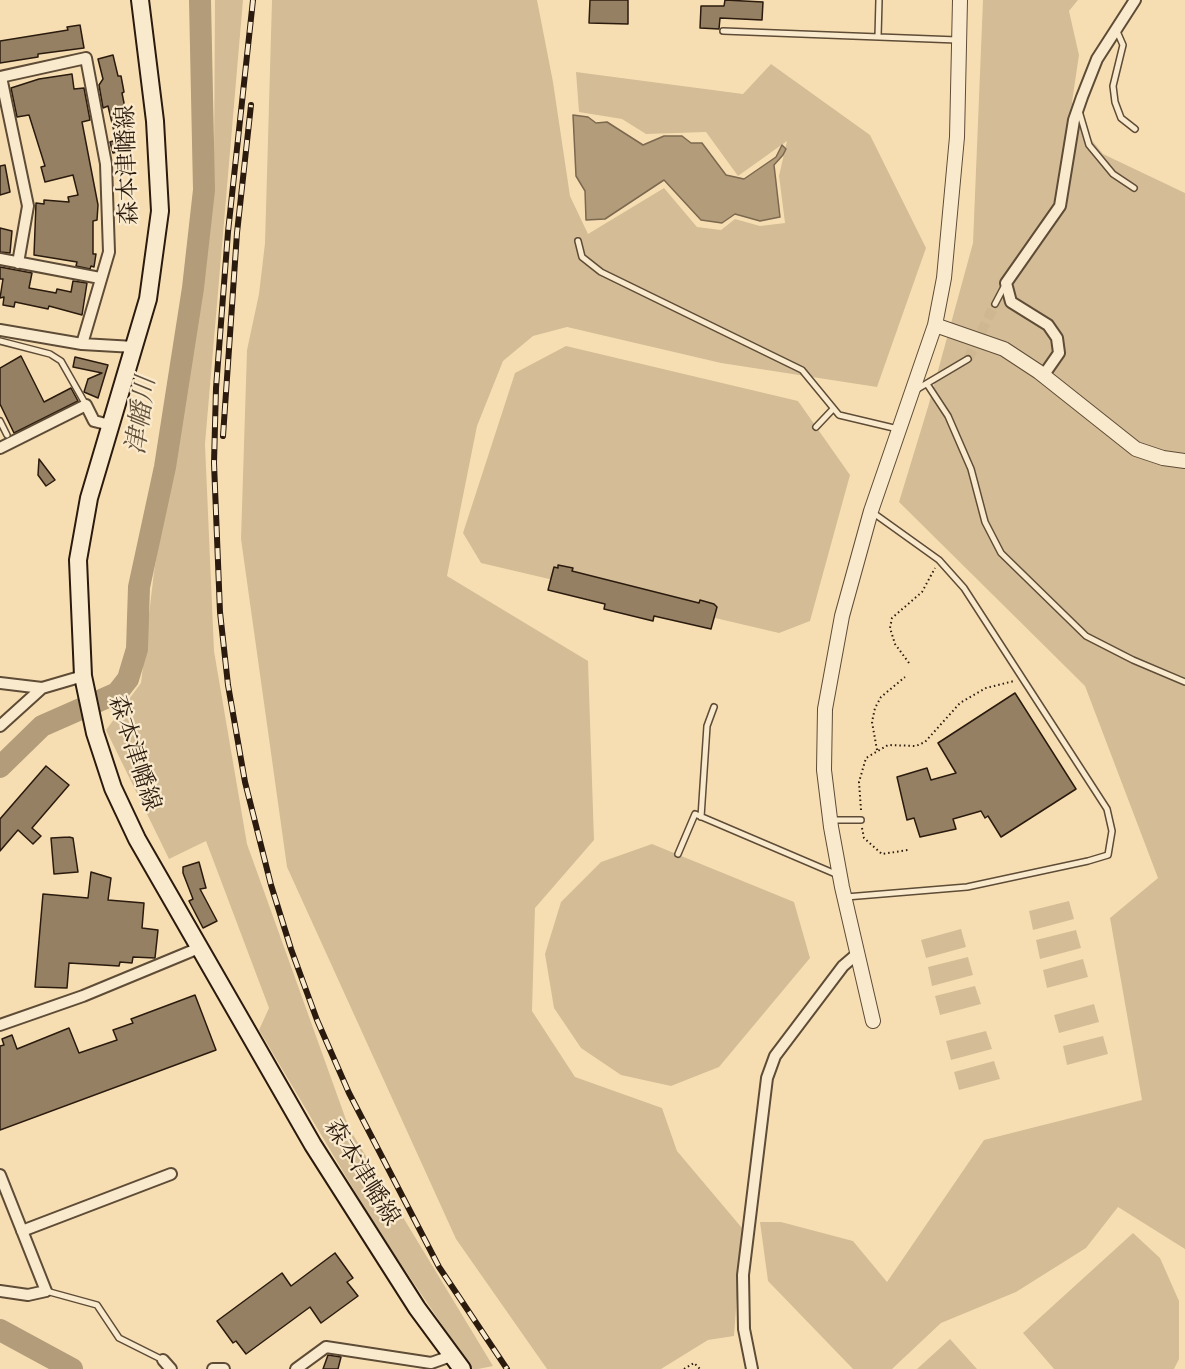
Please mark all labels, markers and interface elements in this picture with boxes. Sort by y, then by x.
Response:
street label: 森本津幡線 [114,105,146,225]
water label: 津幡川 [123,375,165,457]
street label: 森本津幡線 [100,692,164,816]
street label: 森本津幡線 [316,1115,404,1233]

